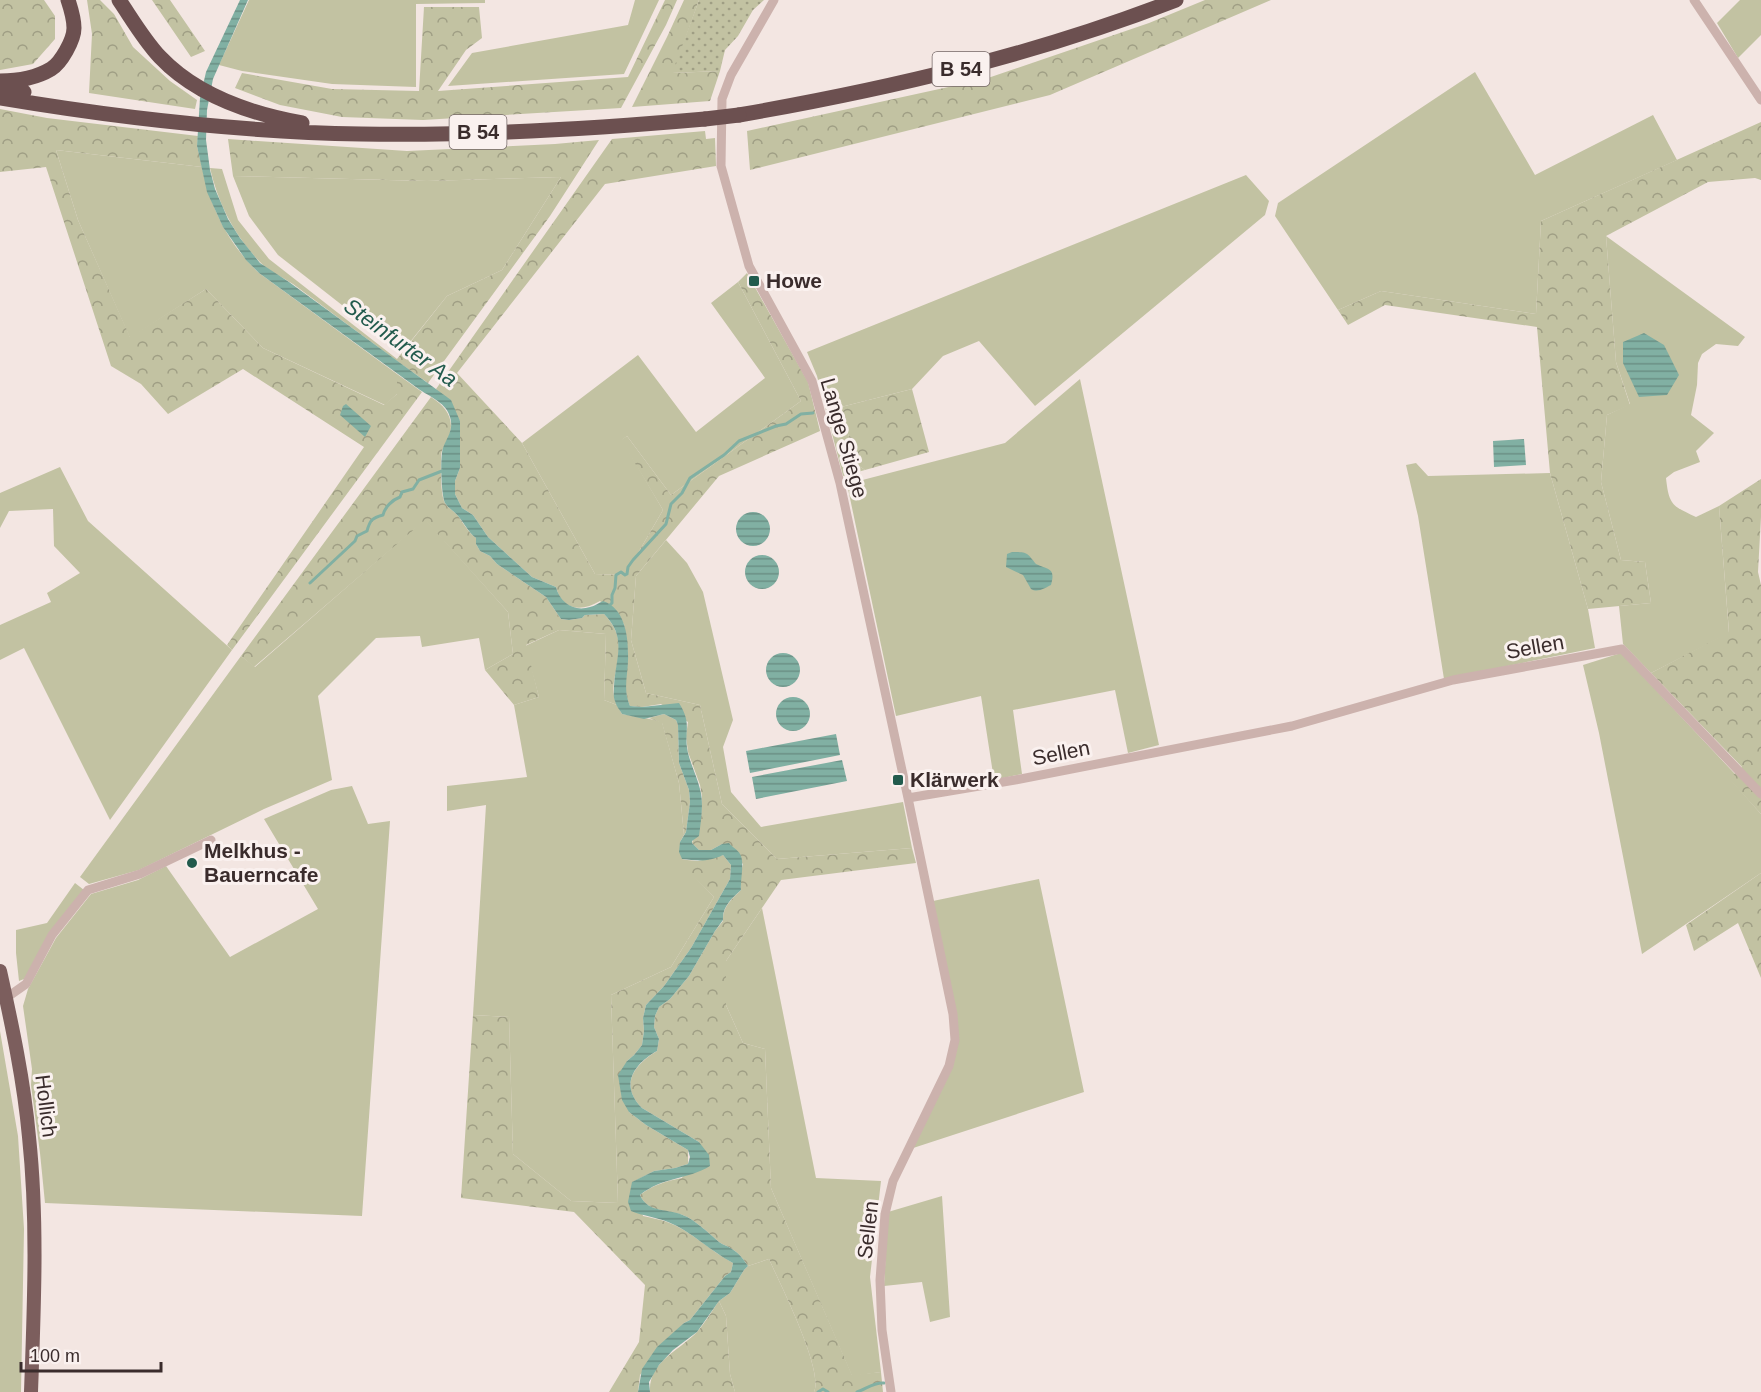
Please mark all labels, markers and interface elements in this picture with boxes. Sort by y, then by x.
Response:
road number: B 54 [932,52,990,86]
road number: B 54 [450,115,506,149]
place label: Howe [766,269,822,292]
marker: Howe [747,274,761,288]
water label: Steinfurter Aa [339,293,462,392]
street label: Lange Stiege [816,375,873,501]
street label: Sellen [1504,630,1566,663]
street label: Sellen [1030,736,1092,769]
place label: Klärwerk [910,768,999,791]
marker: Klärwerk [891,773,905,787]
place label: Melkhus - Bauerncafe [204,839,318,886]
marker: Melkhus - Bauerncafe [185,856,199,870]
street label: Hollich [31,1073,62,1139]
street label: Sellen [853,1200,882,1260]
scale bar [21,1335,160,1373]
text: 100 m [30,1346,80,1366]

